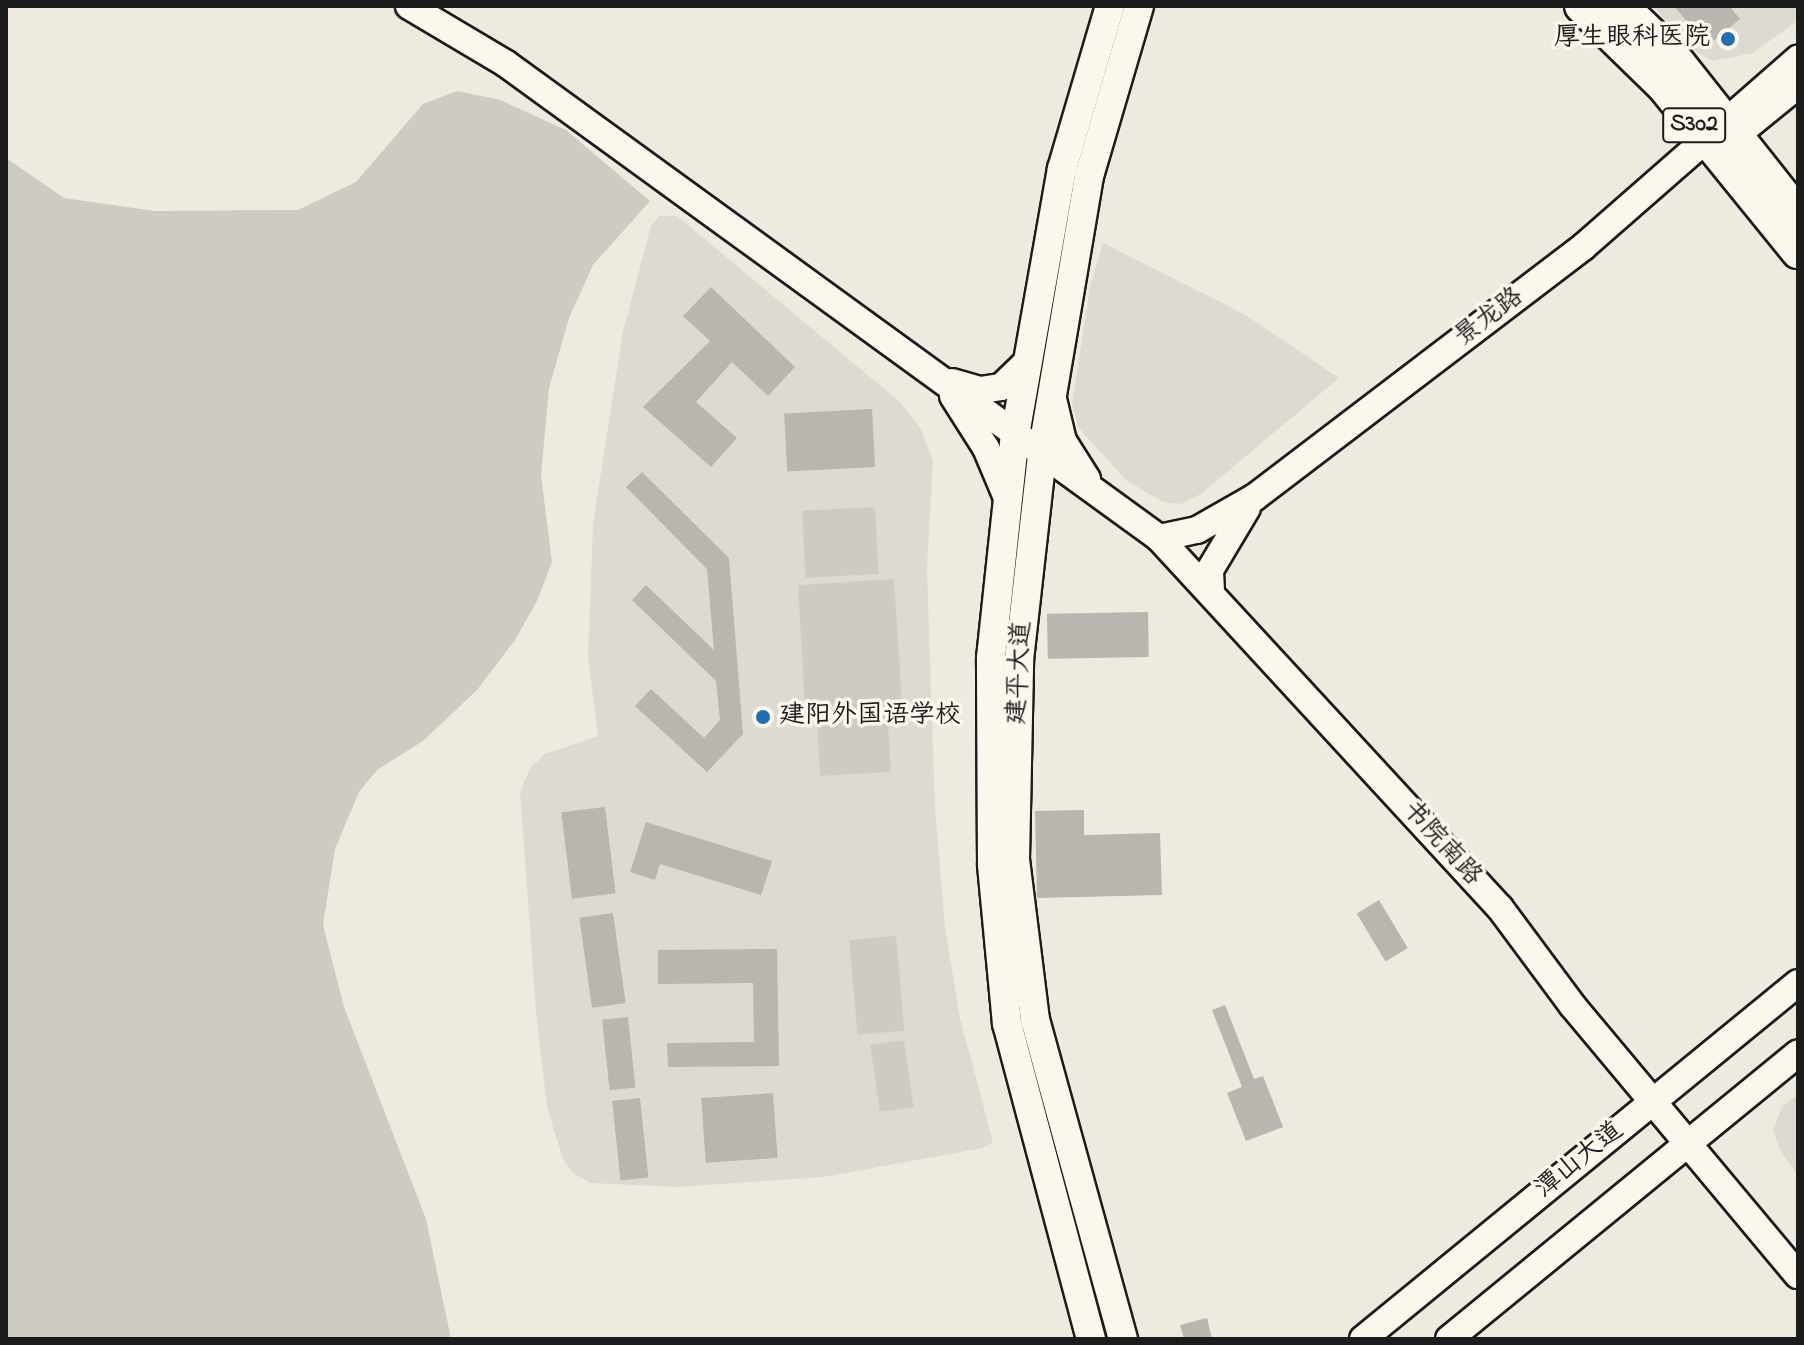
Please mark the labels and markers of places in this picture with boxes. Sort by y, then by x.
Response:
place label: 厚生眼科医院 [1554,23,1710,55]
marker: 厚生眼科医院 [1717,28,1739,50]
place label: 建阳外国语学校 [779,701,961,733]
marker: 建阳外国语学校 [754,708,772,726]

